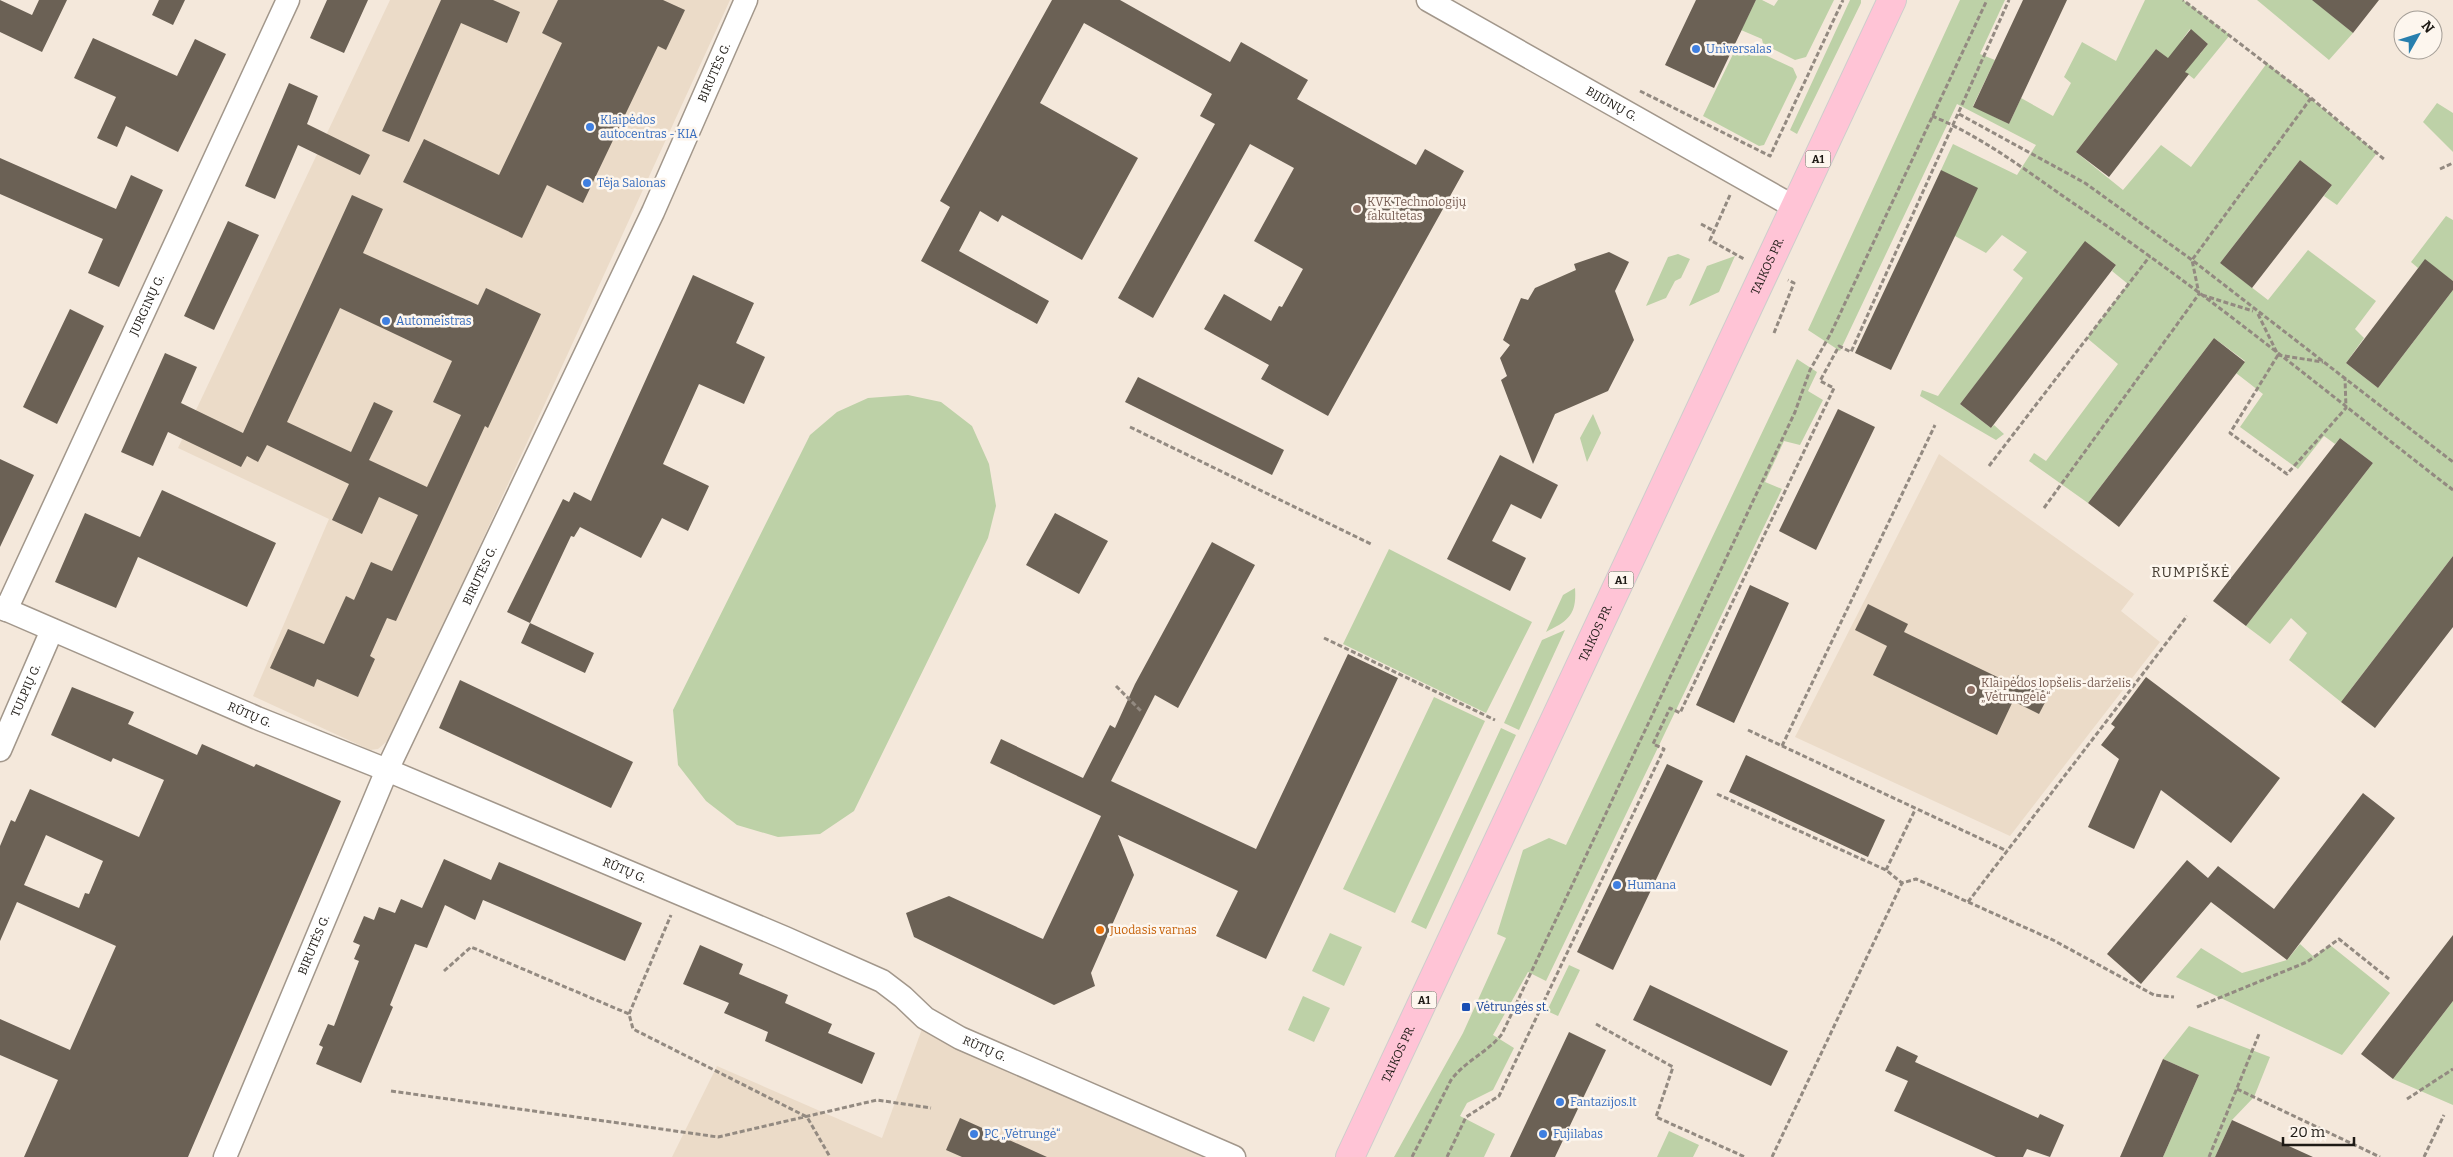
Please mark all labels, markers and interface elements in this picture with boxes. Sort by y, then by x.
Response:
north arrow [2393,10,2443,60]
text: N [2418,18,2438,37]
street label: BIRUTĖS G. [695,41,733,104]
place label: Universalas [1706,42,1772,56]
marker: Universalas [1690,43,1702,55]
street label: BIJŪNŲ G. [1584,84,1640,124]
place label: Klaipėdos autocentras - KIA [600,113,698,141]
marker: Klaipėdos autocentras - KIA [584,121,596,133]
road number: A1 [1806,150,1830,168]
place label: Tėja Salonas [597,176,666,190]
marker: Tėja Salonas [581,177,593,189]
place label: KVK Technologijų fakultetas [1367,195,1467,223]
marker: KVK Technologijų fakultetas [1351,203,1363,215]
street label: TAIKOS PR. [1748,235,1787,297]
street label: JURGINŲ G. [126,272,167,339]
place label: Automeistras [396,314,472,328]
marker: Automeistras [380,315,392,327]
street label: BIRUTĖS G. [460,544,500,607]
district label: RUMPIŠKĖ [2152,563,2230,581]
road number: A1 [1608,572,1634,588]
street label: TAIKOS PR. [1576,602,1615,664]
street label: TULPIŲ G. [8,662,43,719]
place label: Klaipėdos lopšelis-darželis „Vėtrungėlė“ [1981,676,2131,704]
marker: Klaipėdos lopšelis-darželis „Vėtrungėlė“ [1965,684,1977,696]
street label: RŪTŲ G. [226,699,274,730]
street label: RŪTŲ G. [601,855,649,886]
place label: Humana [1627,878,1677,892]
marker: Humana [1611,879,1623,891]
street label: BIRUTĖS G. [295,913,333,977]
place label: Juodasis varnas [1109,923,1197,937]
marker: Juodasis varnas [1094,924,1106,936]
road number: A1 [1412,992,1436,1008]
place label: Vėtrungės st. [1476,1000,1549,1014]
marker: Vėtrungės st. [1460,1001,1472,1013]
street label: TAIKOS PR. [1379,1023,1418,1085]
street label: RŪTŲ G. [961,1033,1009,1064]
place label: Fantazijos.lt [1570,1095,1637,1109]
marker: Fantazijos.lt [1554,1096,1566,1108]
scale bar [2283,1114,2354,1146]
text: 20 m [2290,1123,2326,1141]
place label: PC „Vėtrungė“ [984,1127,1061,1141]
place label: Fujilabas [1553,1127,1603,1141]
marker: PC „Vėtrungė“ [968,1128,980,1140]
marker: Fujilabas [1537,1128,1549,1140]

